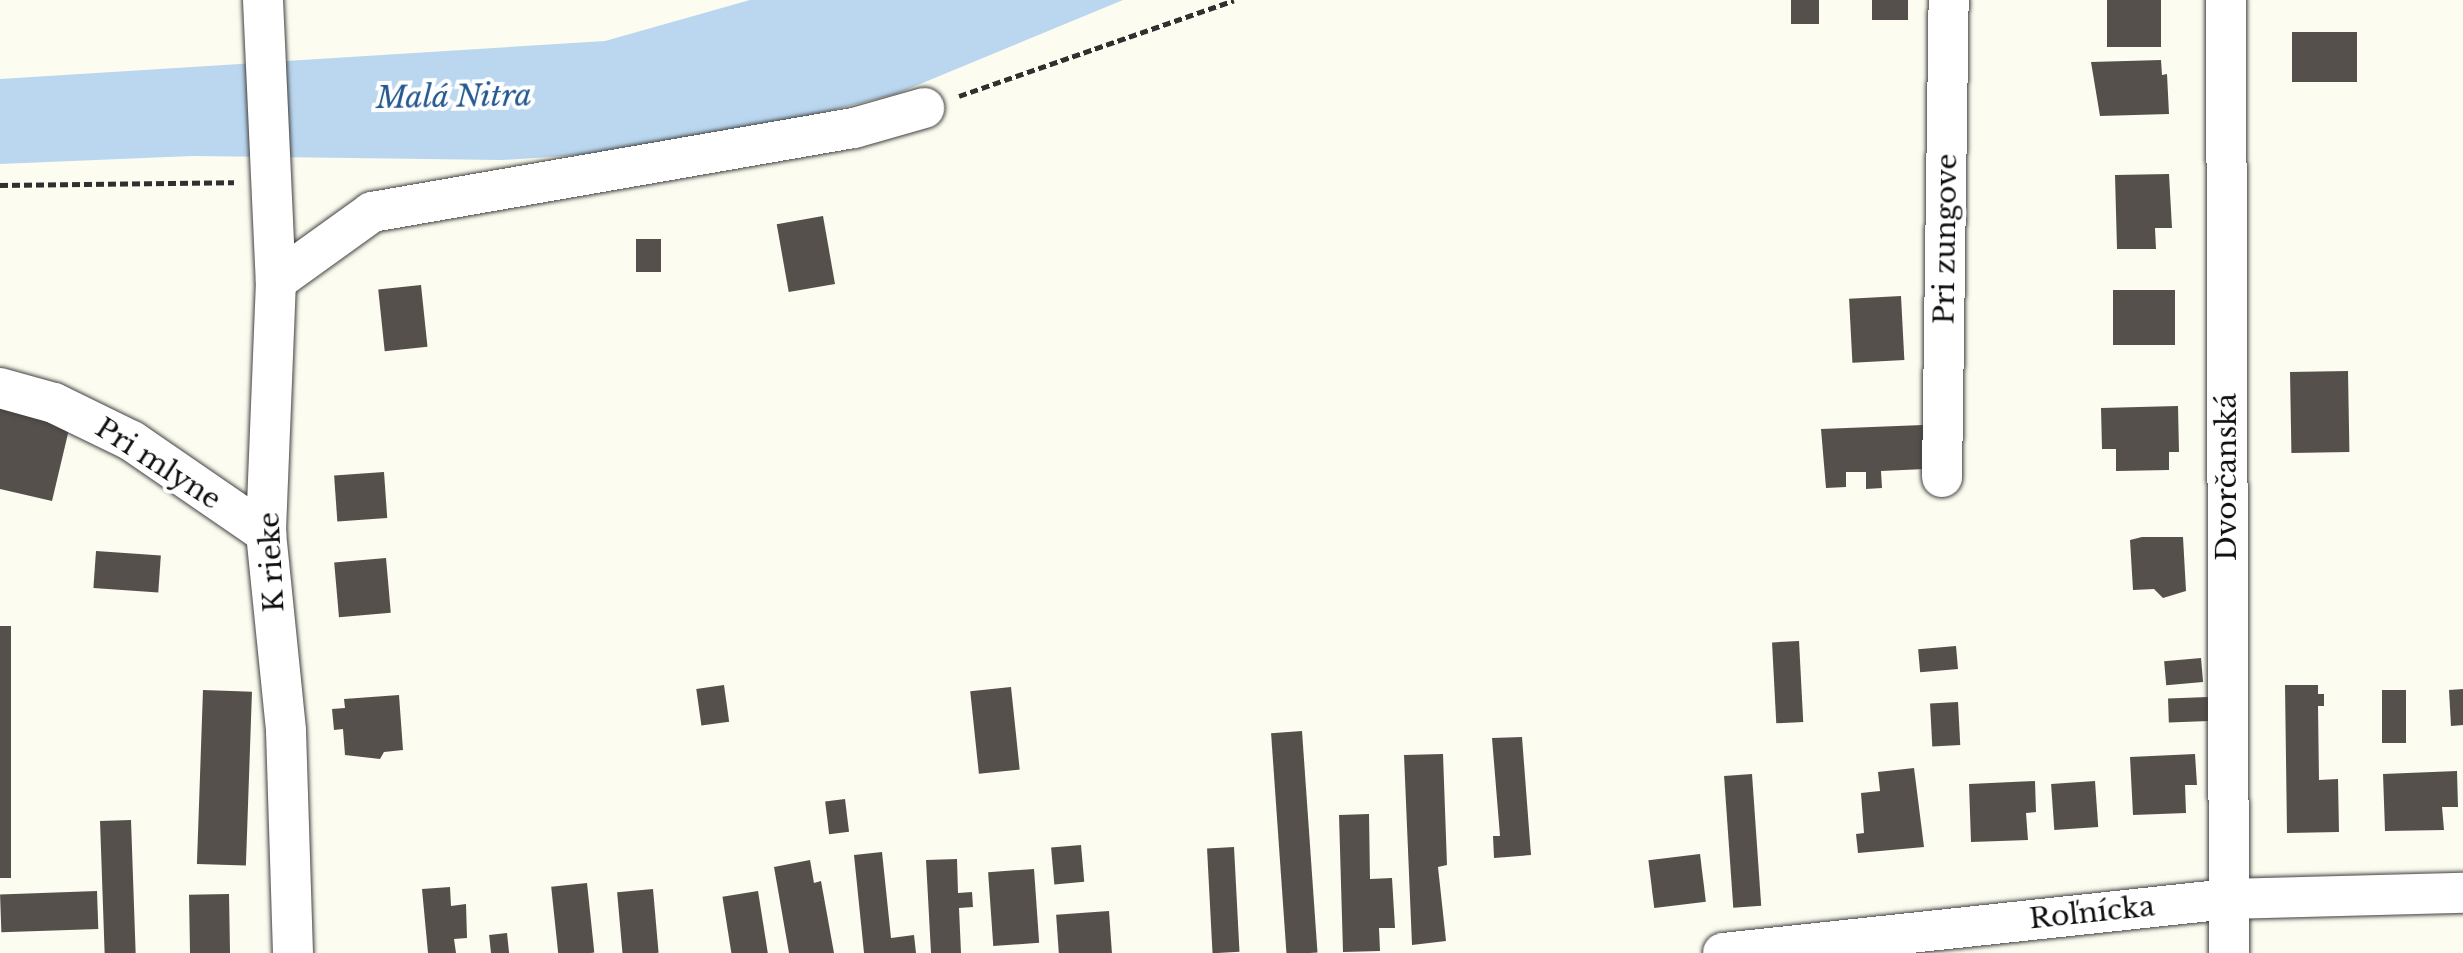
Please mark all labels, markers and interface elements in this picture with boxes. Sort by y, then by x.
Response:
water label: Malá Nitra [375,78,533,116]
street label: Pri zungove [1928,153,1964,325]
street label: Dvorčanská [2210,393,2244,561]
street label: Pri mlyne [89,411,227,517]
street label: K rieke [253,511,291,613]
street label: Roľnícka [2028,890,2156,936]

